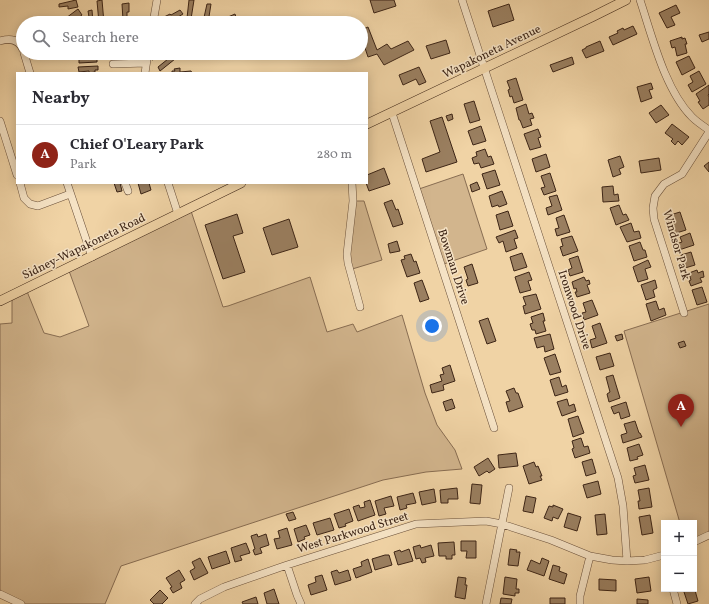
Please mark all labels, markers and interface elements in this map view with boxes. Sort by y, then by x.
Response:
search box [16,16,368,60]
street label: Wapakoneta Avenue [440,21,544,83]
icon: search [30,27,52,49]
text: Search here [62,28,139,49]
text: Nearby [32,87,90,110]
text: Chief O'Leary Park [70,135,204,156]
text: A [40,146,50,164]
text: 280 m [316,146,352,164]
text: Park [70,156,97,174]
street label: Windsor Park [658,208,694,283]
street label: Sidney-Wapakoneta Road [20,210,149,284]
street label: Bowman Drive [433,227,473,307]
street label: Ironwood Drive [554,268,594,352]
your location [422,316,442,336]
pin: A [668,394,694,427]
street label: West Parkwood Street [295,508,411,558]
map controls [661,520,697,592]
button: + [661,520,697,556]
button: − [661,556,697,592]

